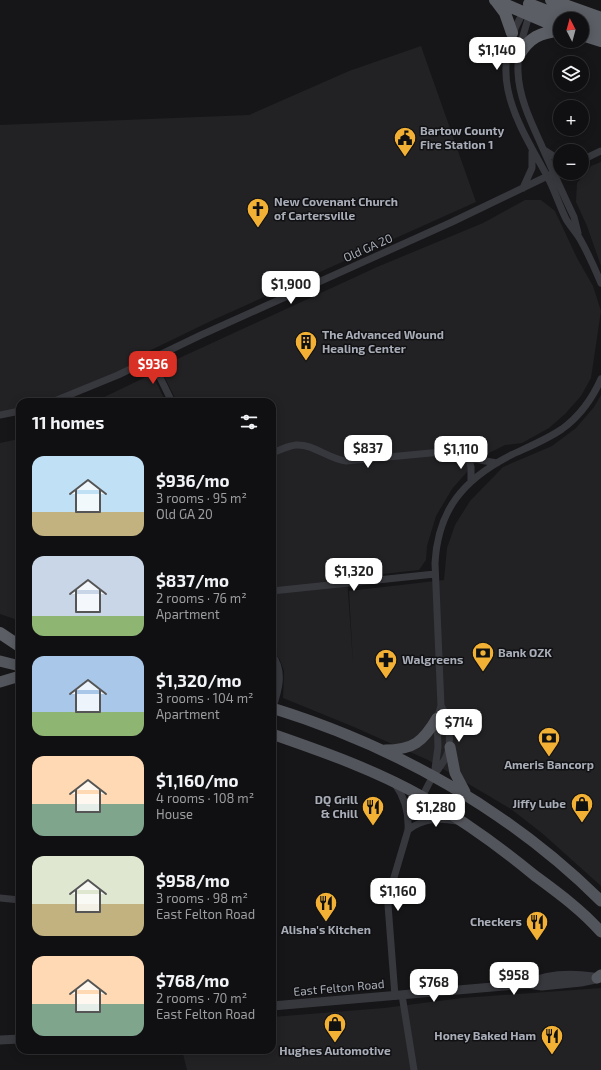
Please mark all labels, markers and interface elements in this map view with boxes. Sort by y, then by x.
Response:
north arrow [553,12,589,48]
map controls [553,12,589,180]
pin: $1,140 [464,37,530,71]
text: $1,140 [478,42,516,58]
button: layers [553,56,589,92]
button: + [553,100,589,136]
place label: Bartow County Fire Station 1 [420,123,505,151]
public building icon: Bartow County Fire Station 1 [392,125,418,158]
button: − [553,144,589,180]
place label: New Covenant Church of Cartersville [274,194,398,222]
church icon: New Covenant Church of Cartersville [245,196,271,229]
street label: Old GA 20 [341,230,394,264]
pin: $1,900 [258,271,324,305]
text: $1,900 [271,276,311,292]
place label: The Advanced Wound Healing Center [322,327,444,355]
building icon: The Advanced Wound Healing Center [293,329,319,362]
pin: $936 [129,351,177,385]
text: $936 [138,356,168,372]
icon: filters [238,411,260,433]
text: 11 homes [32,412,104,432]
pin: $837 [344,435,392,469]
pin: $1,110 [428,436,494,470]
text: $837 [353,440,383,456]
text: $1,110 [443,441,479,457]
text: $936/mo [156,470,229,490]
icon: home [64,472,112,520]
text: 3 rooms · 95 m² [156,490,247,506]
text: Old GA 20 [156,506,213,522]
pin: $1,320 [321,558,387,592]
text: $1,320 [334,563,374,579]
text: $837/mo [156,570,229,590]
icon: home [64,572,112,620]
text: 2 rooms · 76 m² [156,590,247,606]
text: Apartment [156,606,220,622]
bank icon: Bank OZK [470,640,496,673]
place label: Bank OZK [498,645,552,659]
pharmacy icon: Walgreens [373,647,399,680]
place label: Walgreens [402,652,463,666]
text: $1,320/mo [156,670,241,690]
icon: home [64,672,112,720]
text: 3 rooms · 104 m² [156,690,253,706]
text: Apartment [156,706,220,722]
pin: $714 [435,709,483,743]
text: $714 [445,714,473,730]
bank icon: Ameris Bancorp [536,725,562,758]
place label: Ameris Bancorp [504,757,594,771]
text: $1,160/mo [156,770,239,790]
icon: home [64,772,112,820]
text: 4 rooms · 108 m² [156,790,254,806]
shop icon: Jiffy Lube [569,791,595,824]
place label: DQ Grill & Chill [315,792,358,820]
restaurant icon: DQ Grill & Chill [360,794,386,827]
pin: $1,280 [403,794,469,828]
place label: Jiffy Lube [513,796,566,811]
text: $1,280 [416,799,456,815]
text: House [156,806,193,822]
text: $958/mo [156,870,230,890]
icon: home [64,872,112,920]
pin: $1,160 [365,878,431,912]
text: $1,160 [379,883,417,899]
text: 3 rooms · 98 m² [156,890,248,906]
restaurant icon: Alisha's Kitchen [313,890,339,923]
text: East Felton Road [156,906,255,922]
restaurant icon: Checkers [524,909,550,942]
place label: Checkers [470,914,522,928]
place label: Alisha's Kitchen [281,922,371,936]
pin: $958 [490,962,538,996]
text: $958 [499,967,529,983]
pin: $768 [410,969,458,1003]
text: $768/mo [156,970,229,990]
icon: home [64,972,112,1020]
text: $768 [419,974,449,990]
street label: East Felton Road [293,976,385,998]
text: 2 rooms · 70 m² [156,990,247,1006]
text: East Felton Road [156,1006,255,1022]
shop icon: Hughes Automotive [322,1011,348,1044]
restaurant icon: Honey Baked Ham [539,1023,565,1056]
place label: Honey Baked Ham [434,1028,536,1043]
place label: Hughes Automotive [279,1043,391,1057]

